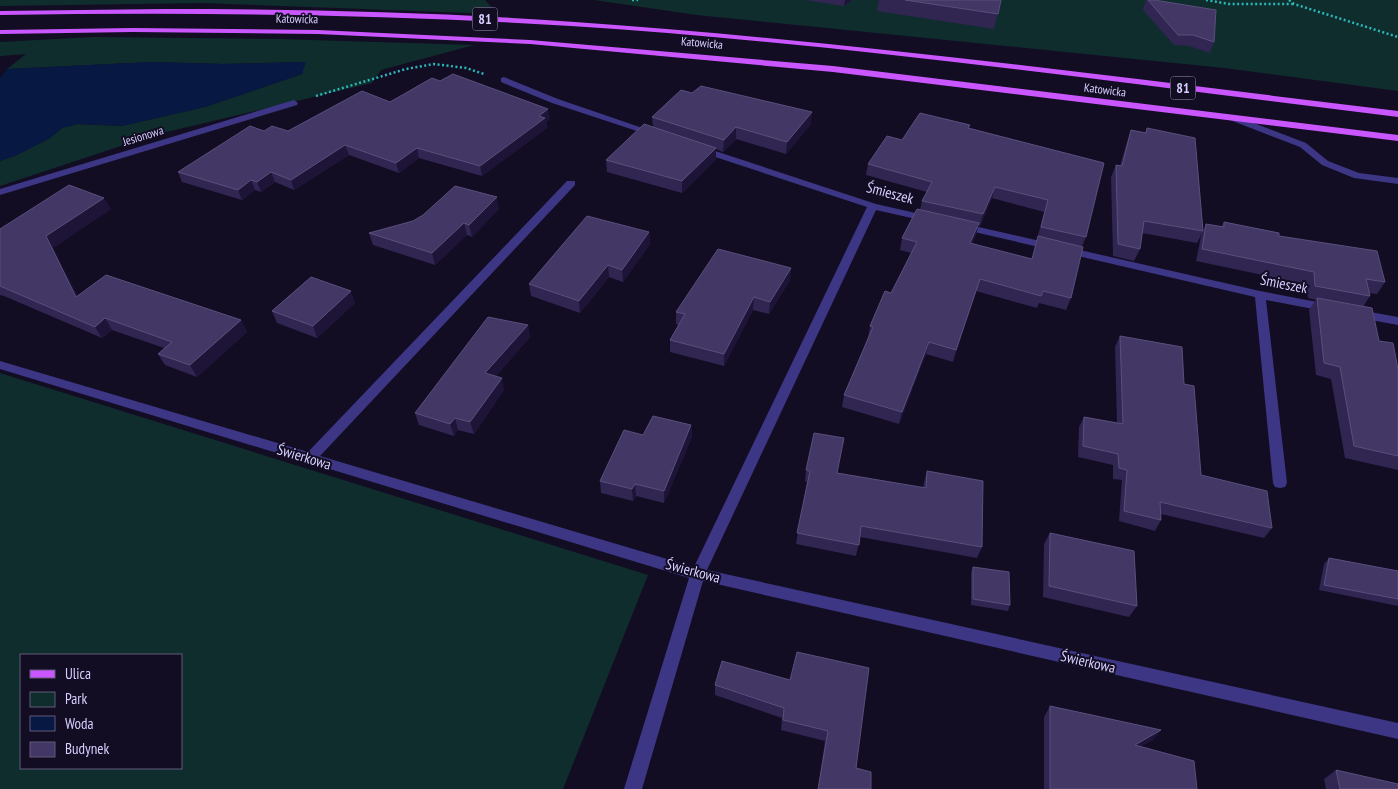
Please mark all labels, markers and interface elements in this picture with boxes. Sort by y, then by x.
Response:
road number: 81 [472,8,498,30]
street label: Katowicka [276,11,318,26]
street label: Katowicka [680,33,724,52]
road number: 81 [1170,76,1196,100]
street label: Katowicka [1083,79,1127,100]
street label: Jesionowa [120,122,165,149]
street label: Śmieszek [865,177,916,208]
street label: Śmieszek [1259,270,1310,297]
street label: Świerkowa [275,439,334,474]
street label: Świerkowa [664,554,722,587]
street label: Świerkowa [1059,646,1117,677]
legend [20,654,182,769]
text: Ulica [65,664,91,683]
text: Park [65,689,87,708]
text: Woda [65,714,94,733]
text: Budynek [65,739,109,758]

